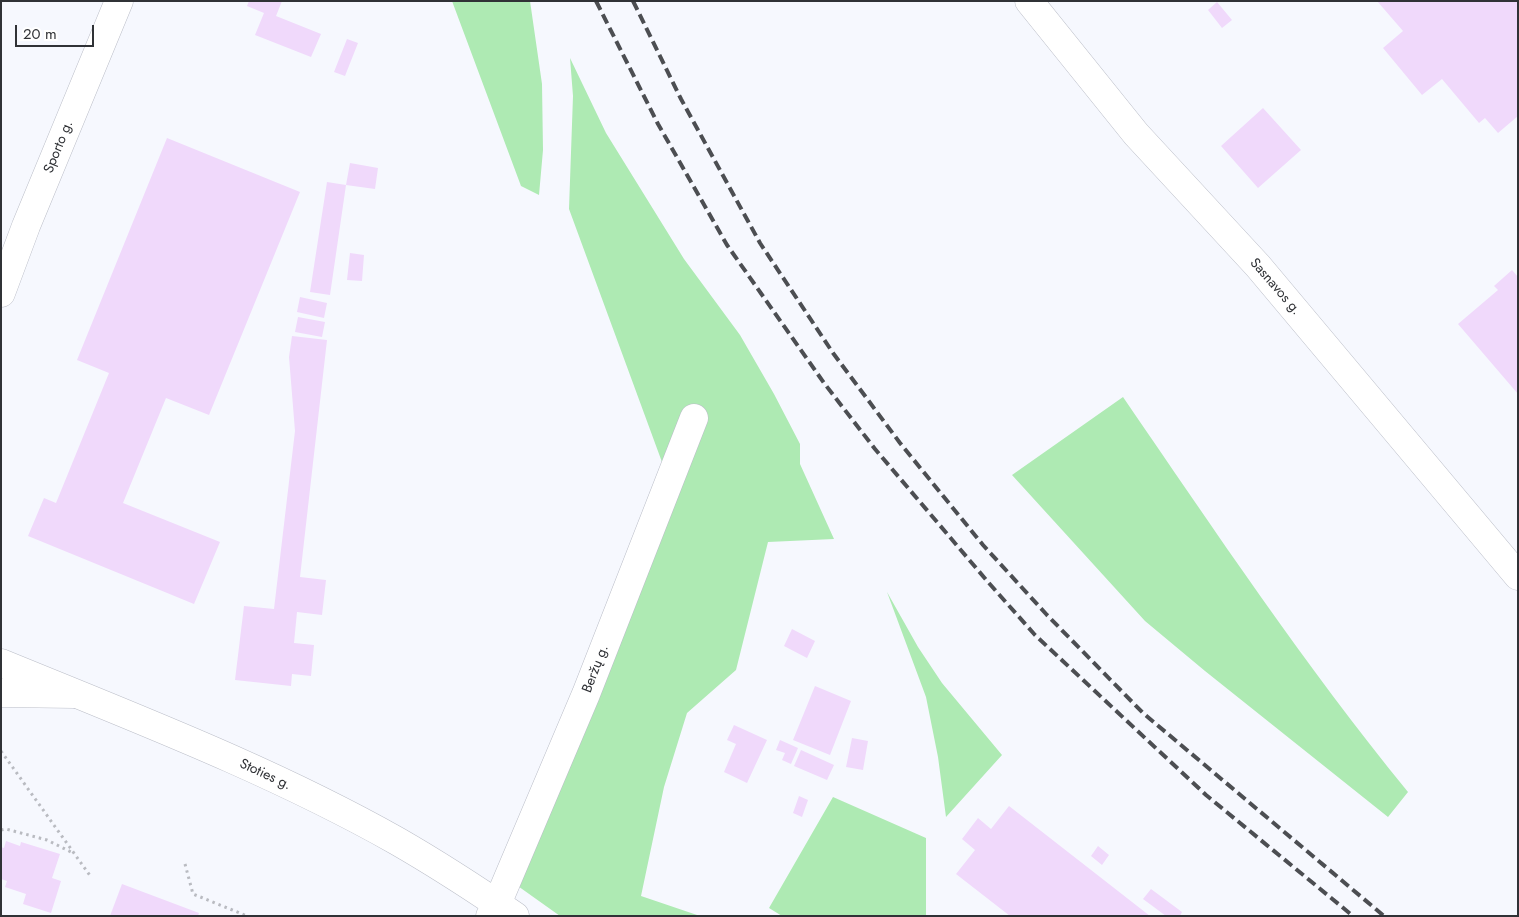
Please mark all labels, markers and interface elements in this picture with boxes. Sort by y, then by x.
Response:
scale bar [18,15,96,47]
text: 20 m [23,23,57,45]
street label: Sporto g. [41,118,77,176]
street label: Sasnavos g. [1246,255,1304,319]
street label: Beržų g. [579,643,613,695]
street label: Stoties g. [237,756,293,794]

